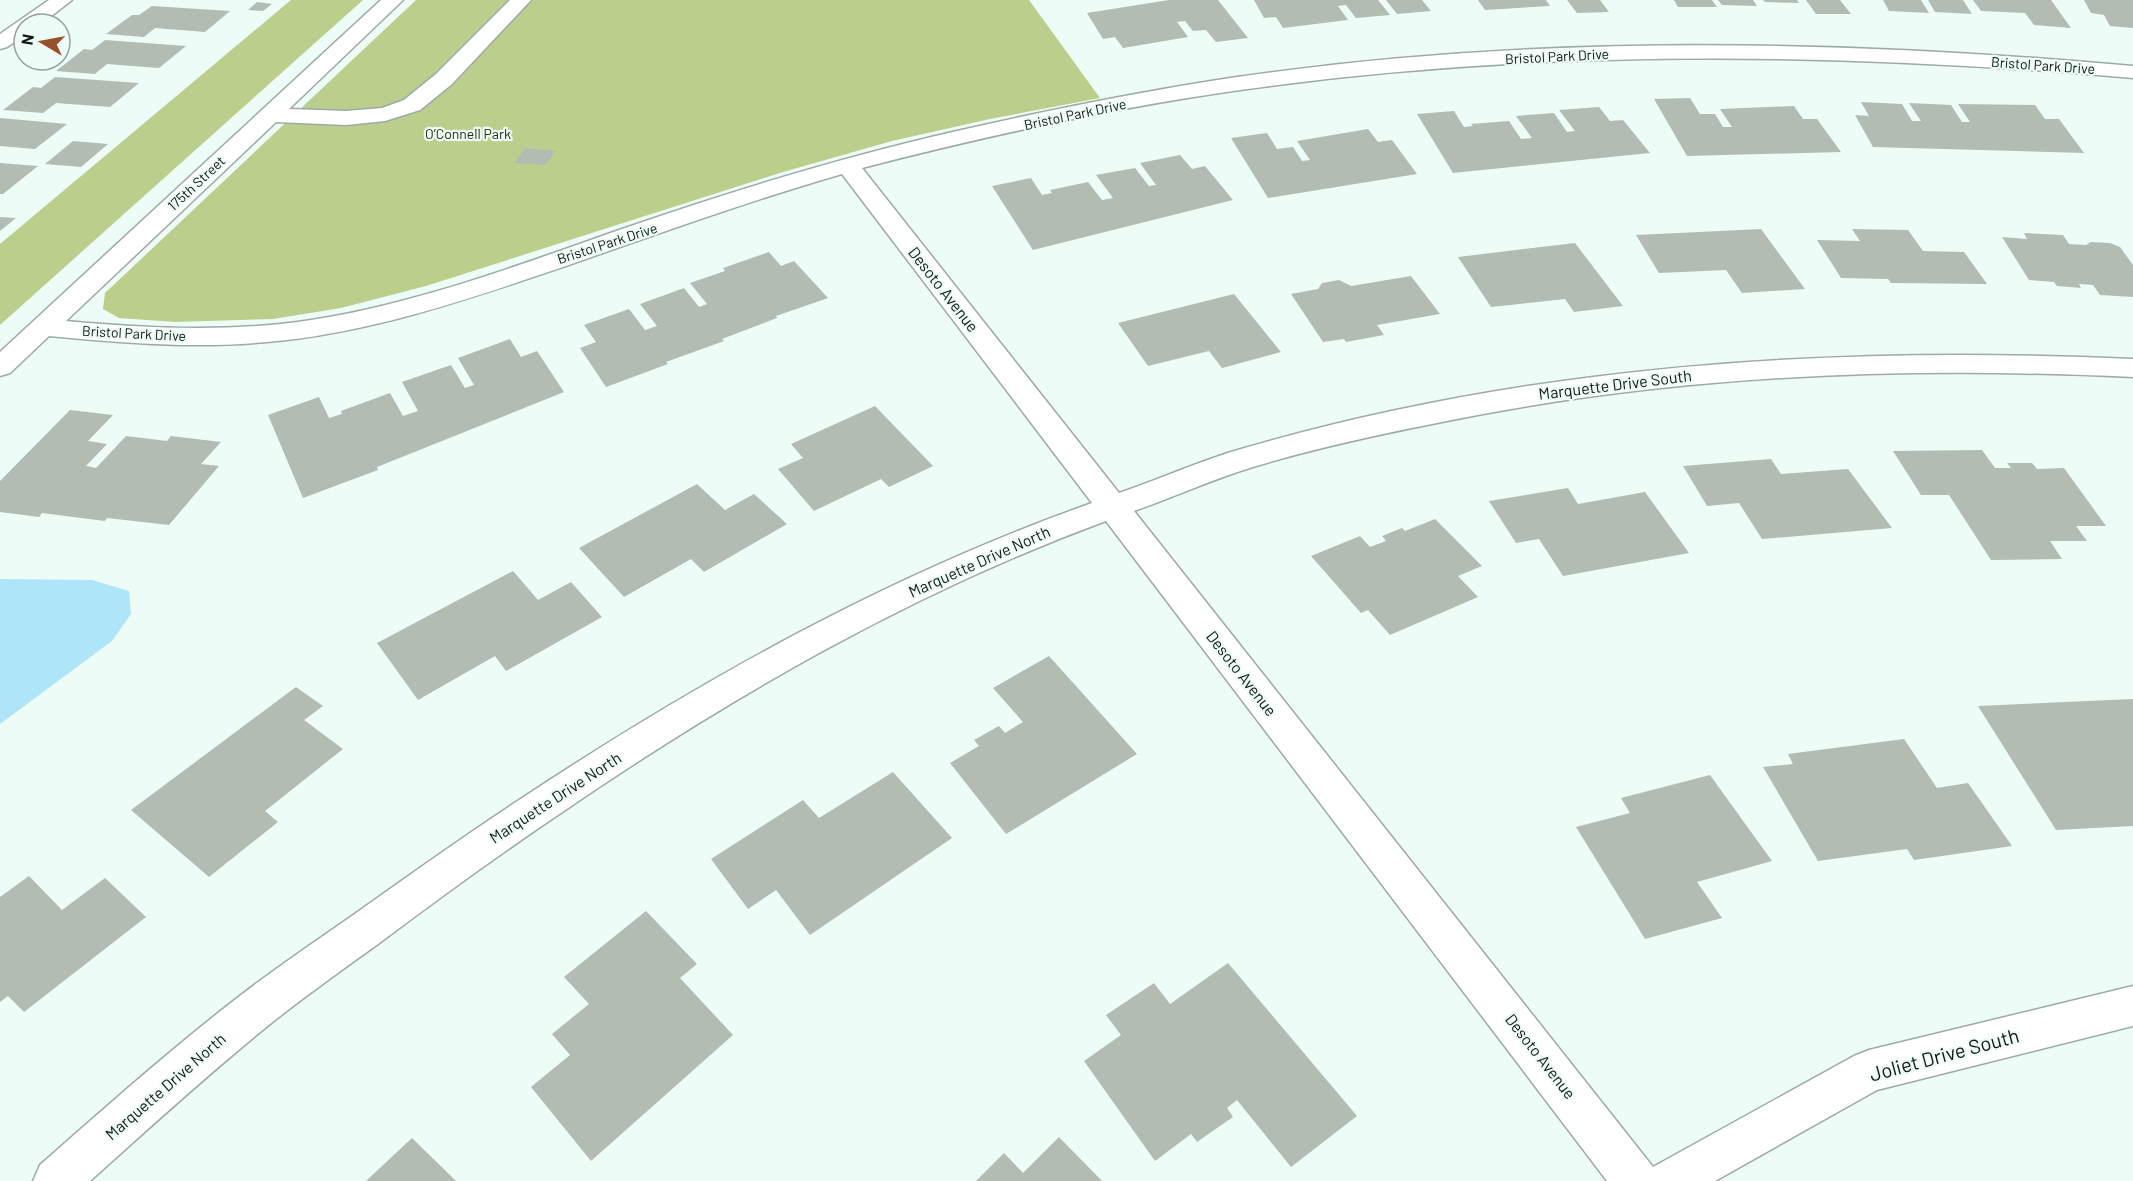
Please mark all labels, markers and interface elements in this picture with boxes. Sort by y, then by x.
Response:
north arrow [12,12,72,72]
text: N [16,32,37,46]
street label: Bristol Park Drive [1505,45,1609,67]
street label: Bristol Park Drive [1990,53,2096,77]
street label: Bristol Park Drive [1022,95,1128,133]
park label: O’Connell Park [425,125,511,142]
street label: 175th Street [164,152,228,214]
street label: Bristol Park Drive [555,219,659,267]
street label: Desoto Avenue [905,243,983,335]
street label: Bristol Park Drive [82,322,186,344]
street label: Marquette Drive South [1537,365,1693,403]
street label: Marquette Drive North [905,521,1053,601]
street label: Desoto Avenue [1203,627,1281,719]
street label: Marquette Drive North [486,747,624,847]
street label: Desoto Avenue [1502,1010,1580,1102]
street label: Joliet Drive South [1867,1022,2021,1086]
street label: Marquette Drive North [101,1029,229,1143]

